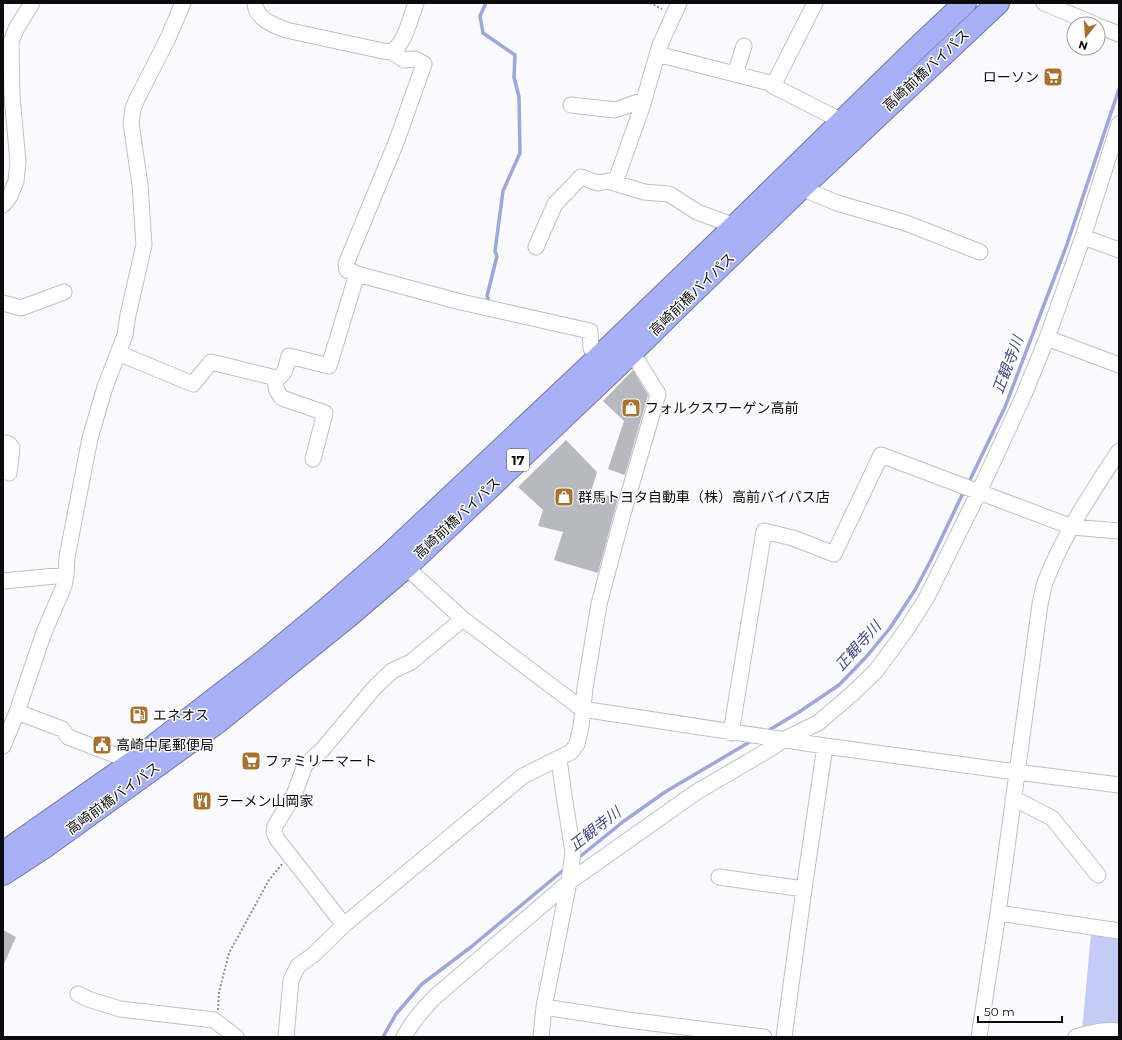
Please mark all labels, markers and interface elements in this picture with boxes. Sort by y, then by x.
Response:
north arrow [1066,16,1106,56]
street label: 高崎前橋バイパス [879,25,973,115]
text: N [1077,38,1089,54]
supermarket icon: ローソン [1042,66,1064,88]
place label: ローソン [983,68,1039,86]
street label: 高崎前橋バイパス [646,249,738,339]
water label: 正観寺川 [988,332,1028,396]
shop icon: フォルクスワーゲン高前 [620,397,642,419]
place label: フォルクスワーゲン高前 [645,399,799,417]
road number: 17 [507,449,529,471]
street label: 高崎前橋バイパス [410,473,504,563]
shop icon: 群馬トヨタ自動車（株）高前バイパス店 [553,486,575,508]
place label: 群馬トヨタ自動車（株）高前バイパス店 [578,488,830,506]
water label: 正観寺川 [830,616,886,674]
fuel station icon: エネオス [128,704,150,726]
place label: エネオス [153,706,209,724]
public building icon: 高崎中尾郵便局 [91,734,113,756]
place label: 高崎中尾郵便局 [116,736,214,754]
supermarket icon: ファミリーマート [240,750,262,772]
place label: ファミリーマート [265,752,377,770]
street label: 高崎前橋バイパス [63,758,163,838]
restaurant icon: ラーメン山岡家 [191,790,213,812]
place label: ラーメン山岡家 [216,792,313,810]
water label: 正観寺川 [565,801,626,855]
scale bar [978,998,1062,1024]
text: 50 m [984,1004,1015,1019]

